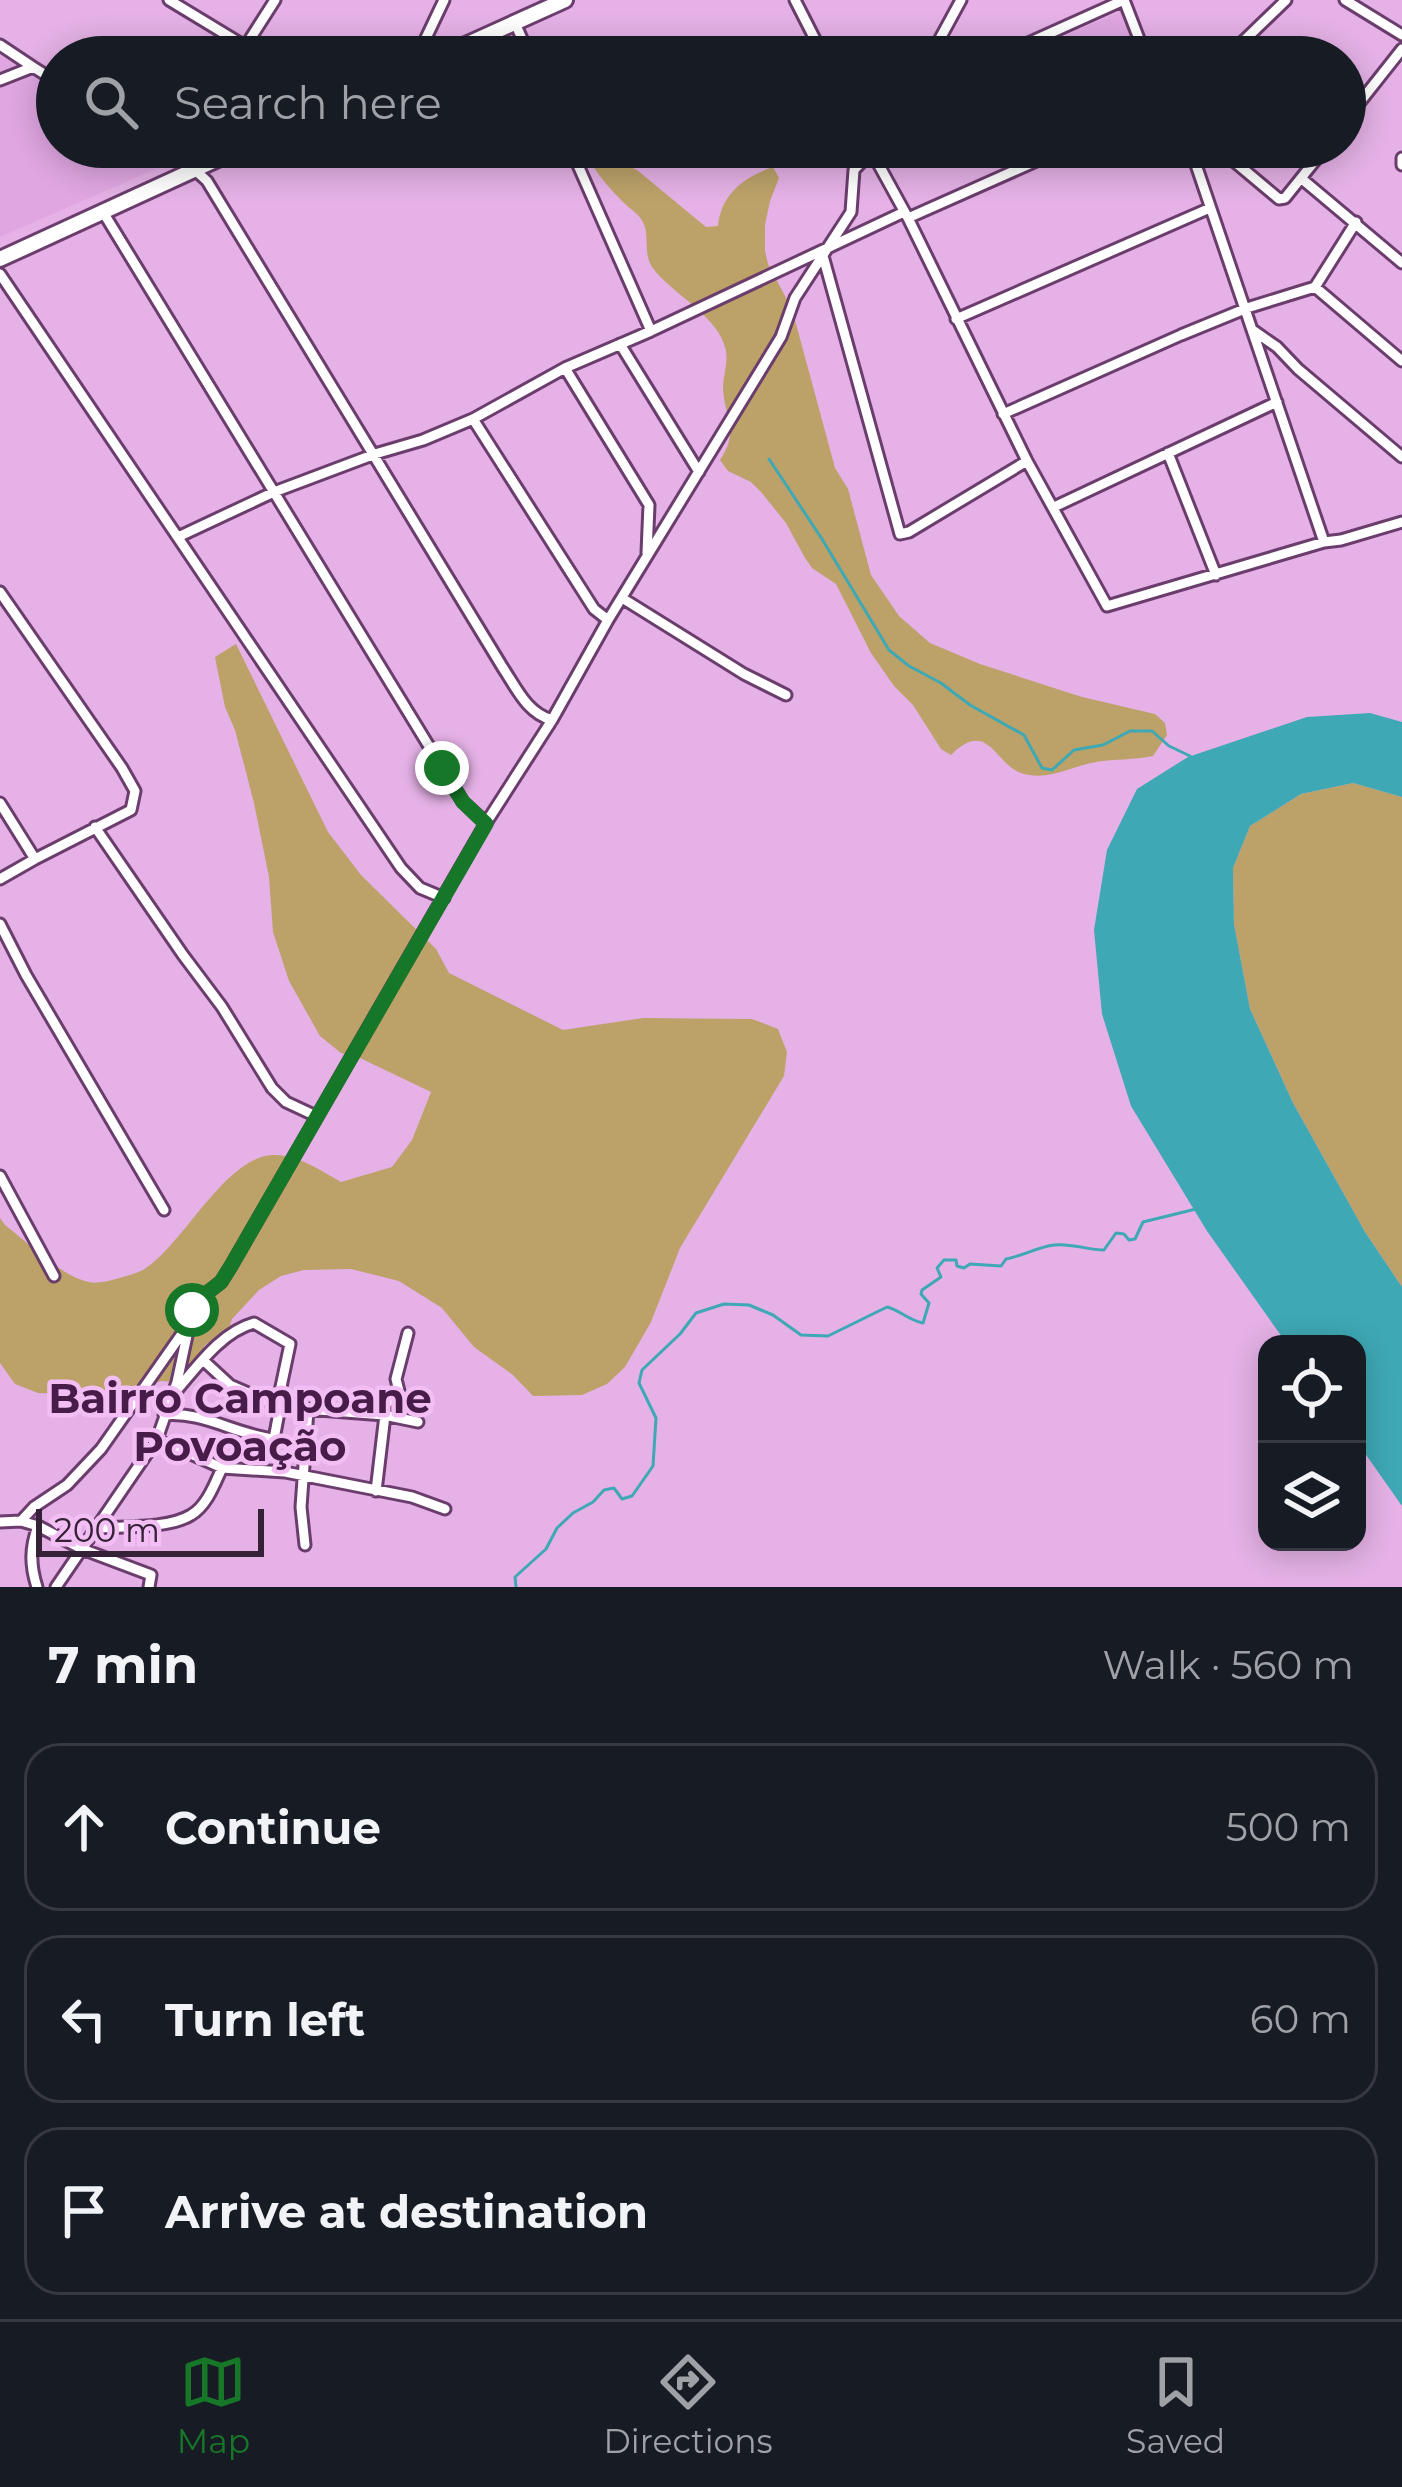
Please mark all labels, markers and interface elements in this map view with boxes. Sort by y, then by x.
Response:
search box [36,36,1366,168]
icon: search [78,69,144,135]
text: Search here [174,75,442,130]
route end [415,741,469,795]
route start [165,1283,219,1337]
map controls [1258,1335,1366,1551]
button: locate [1258,1335,1366,1443]
district label: Bairro Campoane Povoação [48,1372,432,1472]
button: layers [1258,1443,1366,1551]
scale bar [36,1503,264,1556]
text: 200 m [54,1510,160,1550]
text: 7 min [48,1634,198,1696]
text: Walk · 560 m [1102,1641,1354,1689]
icon: ahead [51,1794,117,1860]
text: Continue [165,1800,381,1855]
text: 500 m [1226,1803,1351,1851]
icon: left [51,1986,117,2052]
text: Turn left [165,1992,365,2047]
text: 60 m [1250,1995,1351,2043]
icon: arrive [51,2178,117,2244]
text: Arrive at destination [165,2184,648,2239]
tab: Map [177,2349,250,2461]
tab: Directions [604,2349,773,2461]
tab: Saved [1126,2349,1225,2461]

